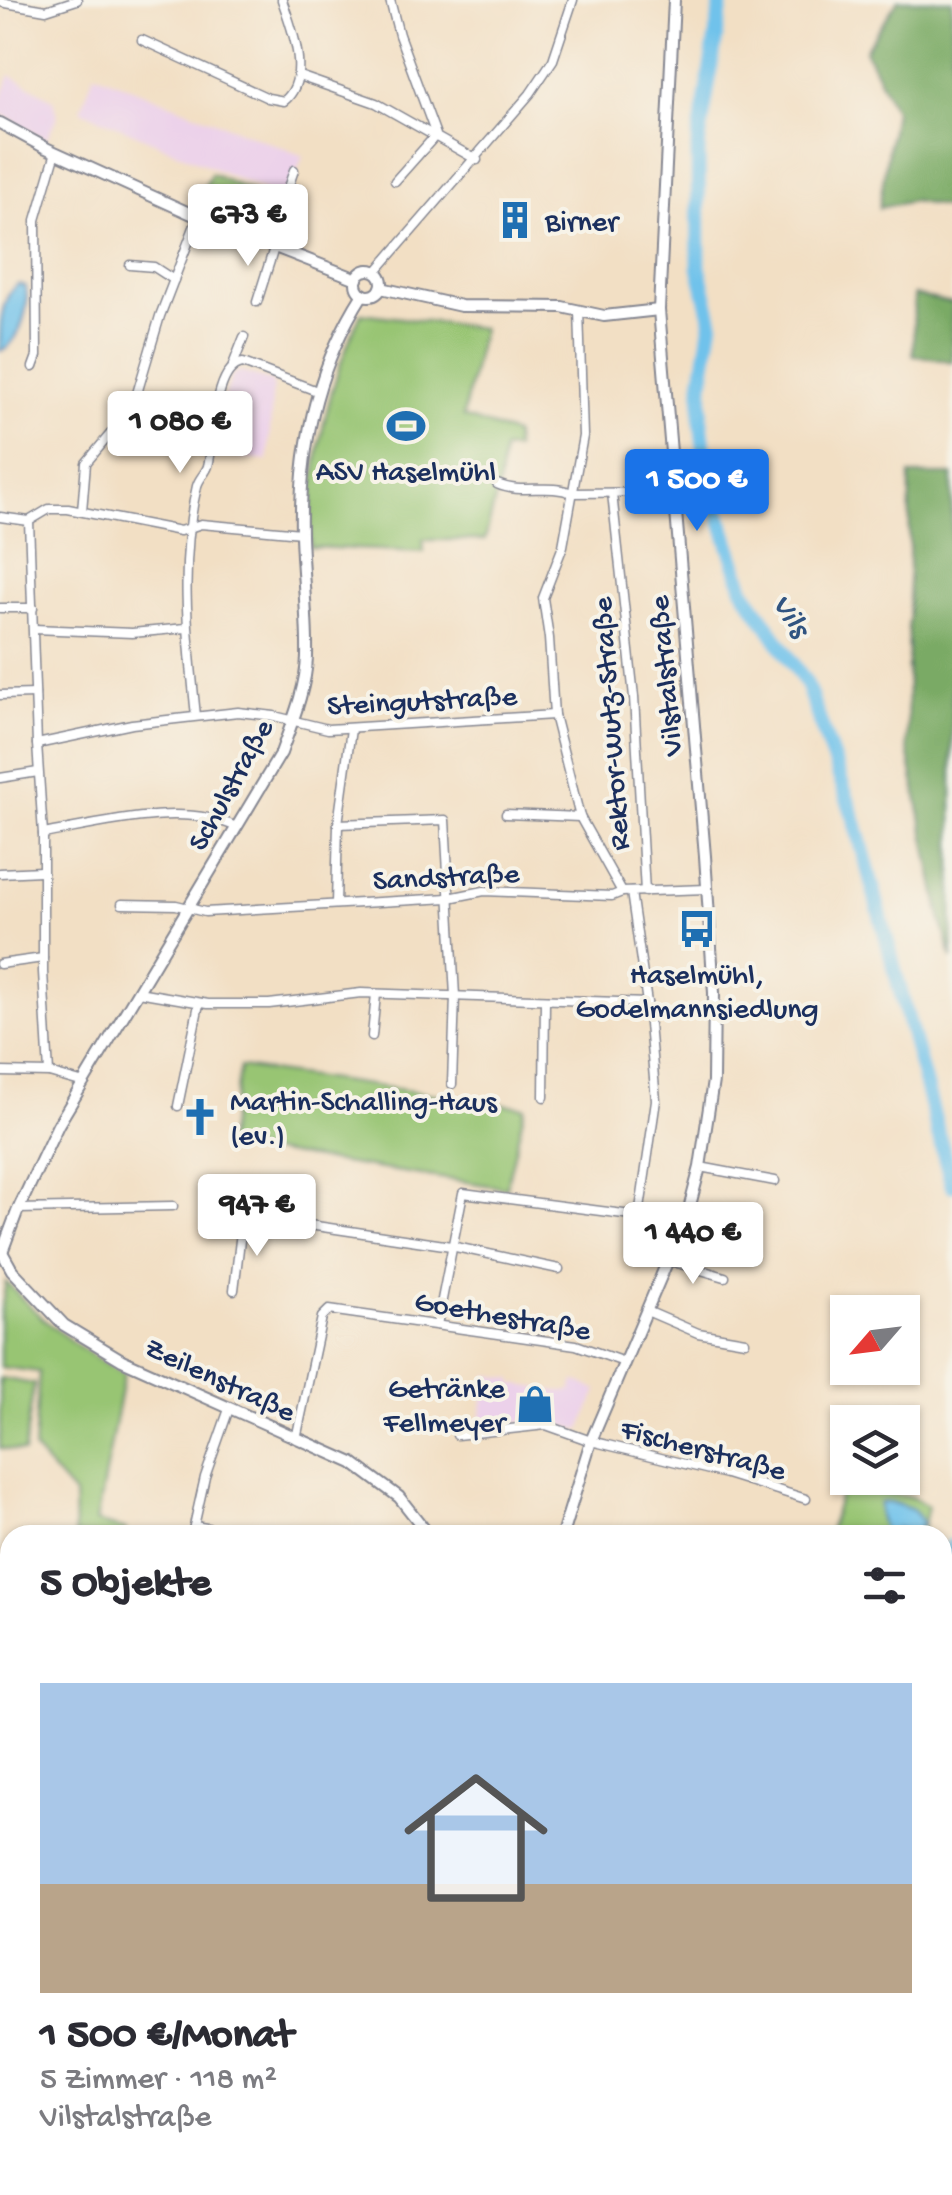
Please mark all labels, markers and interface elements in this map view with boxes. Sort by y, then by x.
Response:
pin: 673 € [178,184,318,269]
text: 673 € [210,197,286,235]
building icon: Birner [494,199,536,241]
place label: Birner [544,207,620,242]
pin: 1 080 € [88,391,272,476]
text: 1 080 € [130,404,231,442]
sports icon: ASV Haselmühl [385,405,427,447]
pin: 1 500 € [605,449,789,534]
place label: ASV Haselmühl [316,457,496,492]
text: 1 500 € [647,462,747,500]
water label: Vils [761,588,818,648]
street label: Vilstalstraße [644,594,693,758]
street label: Rektor-Wutz-Straße [587,595,640,852]
street label: Steingutstraße [326,681,519,726]
street label: Schulstraße [182,714,284,858]
street label: Sandstraße [372,858,521,901]
bus stop icon: Haselmühl, Godelmannsiedlung [676,908,718,950]
place label: Haselmühl, Godelmannsiedlung [575,960,819,1029]
place label: Martin-Schalling-Haus (ev.) [230,1087,498,1156]
church icon: Martin-Schalling-Haus (ev.) [179,1096,221,1138]
pin: 947 € [187,1174,327,1259]
text: 947 € [220,1187,294,1225]
pin: 1 440 € [601,1202,785,1287]
text: 1 440 € [645,1215,741,1253]
street label: Goethestraße [411,1286,593,1351]
north arrow [830,1295,920,1385]
map controls [830,1295,920,1495]
street label: Zeilenstraße [138,1332,300,1432]
place label: Getränke Fellmeyer [382,1374,507,1443]
shop icon: Getränke Fellmeyer [514,1383,556,1425]
button: layers [830,1405,920,1495]
street label: Fischerstraße [615,1413,790,1491]
icon: filters [857,1558,912,1613]
text: 5 Objekte [40,1561,211,1610]
icon: home [386,1748,566,1928]
text: 1 500 €/Monat [40,2013,293,2062]
text: 5 Zimmer · 118 m² [40,2062,277,2100]
text: Vilstalstraße [40,2100,211,2138]

